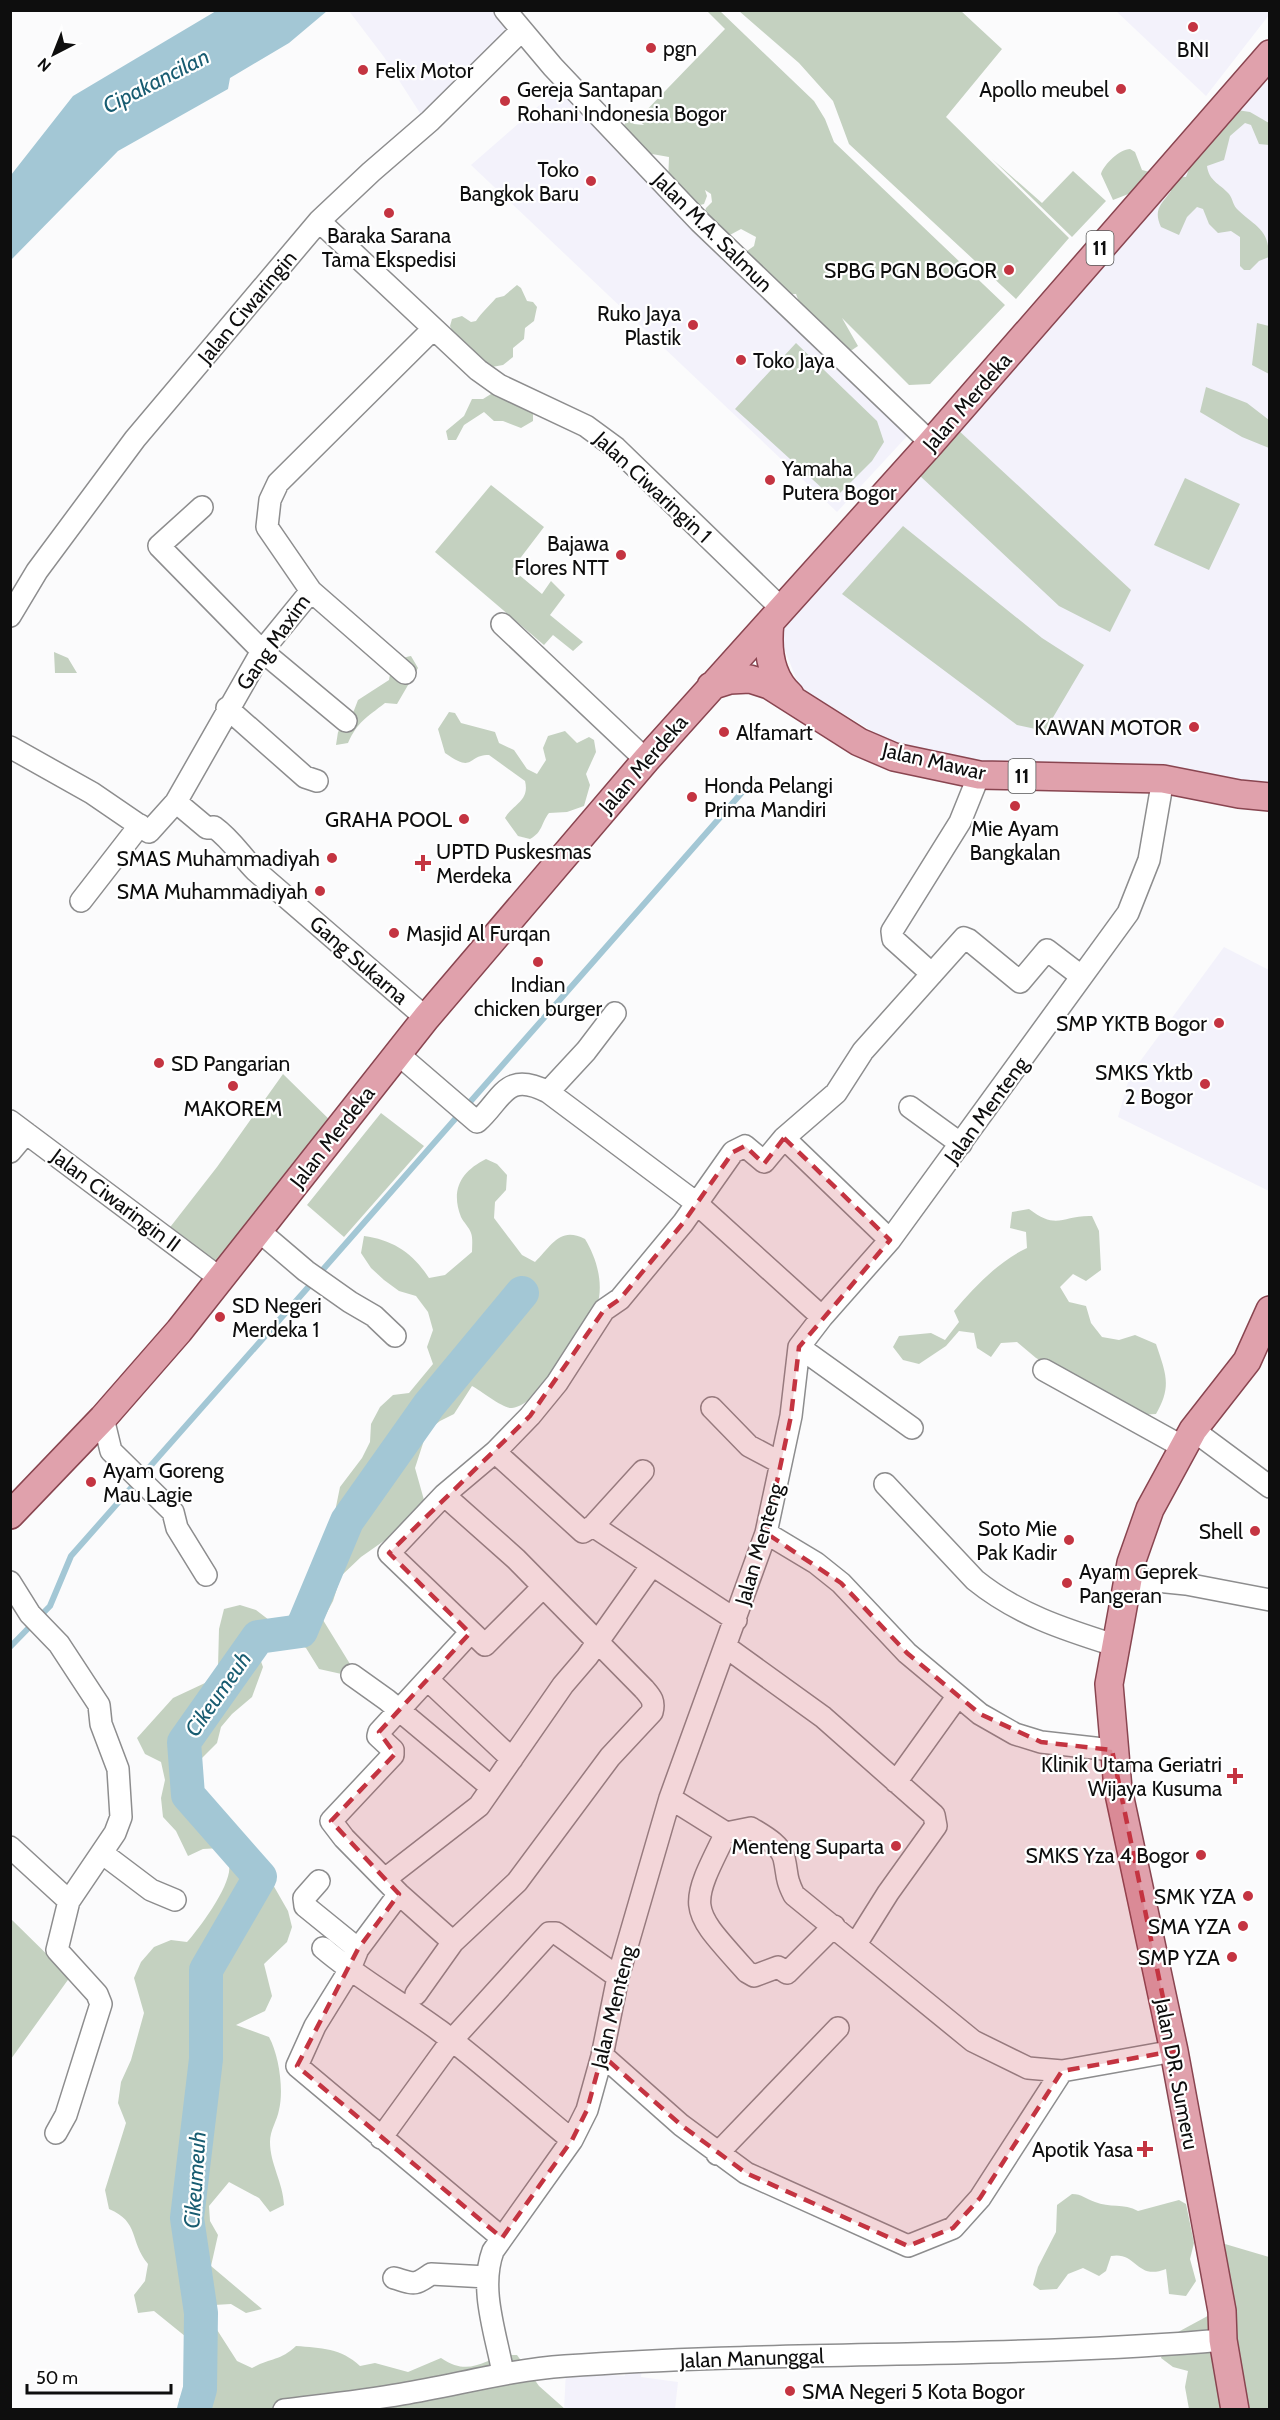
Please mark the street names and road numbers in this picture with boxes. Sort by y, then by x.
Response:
street label: Jalan M.A. Salmun [647,166,778,297]
road number: 11 [1086,231,1114,265]
street label: Jalan Ciwaringin [192,245,302,369]
street label: Jalan Merdeka [917,348,1017,457]
street label: Jalan Ciwaringin 1 [588,426,717,548]
street label: Gang Maxim [231,589,315,695]
street label: Jalan Merdeka [593,710,693,819]
street label: Jalan Mawar [879,737,988,785]
road number: 11 [1008,759,1036,793]
street label: Gang Sukarna [305,911,413,1009]
street label: Jalan Menteng [938,1051,1033,1169]
street label: Jalan Merdeka [284,1081,380,1194]
street label: Jalan Ciwaringin II [46,1143,186,1257]
street label: Jalan Menteng [729,1480,789,1609]
street label: Jalan Menteng [585,1942,640,2072]
street label: Jalan DR. Sumeru [1150,1995,1204,2152]
street label: Jalan Manunggal [679,2343,825,2373]

